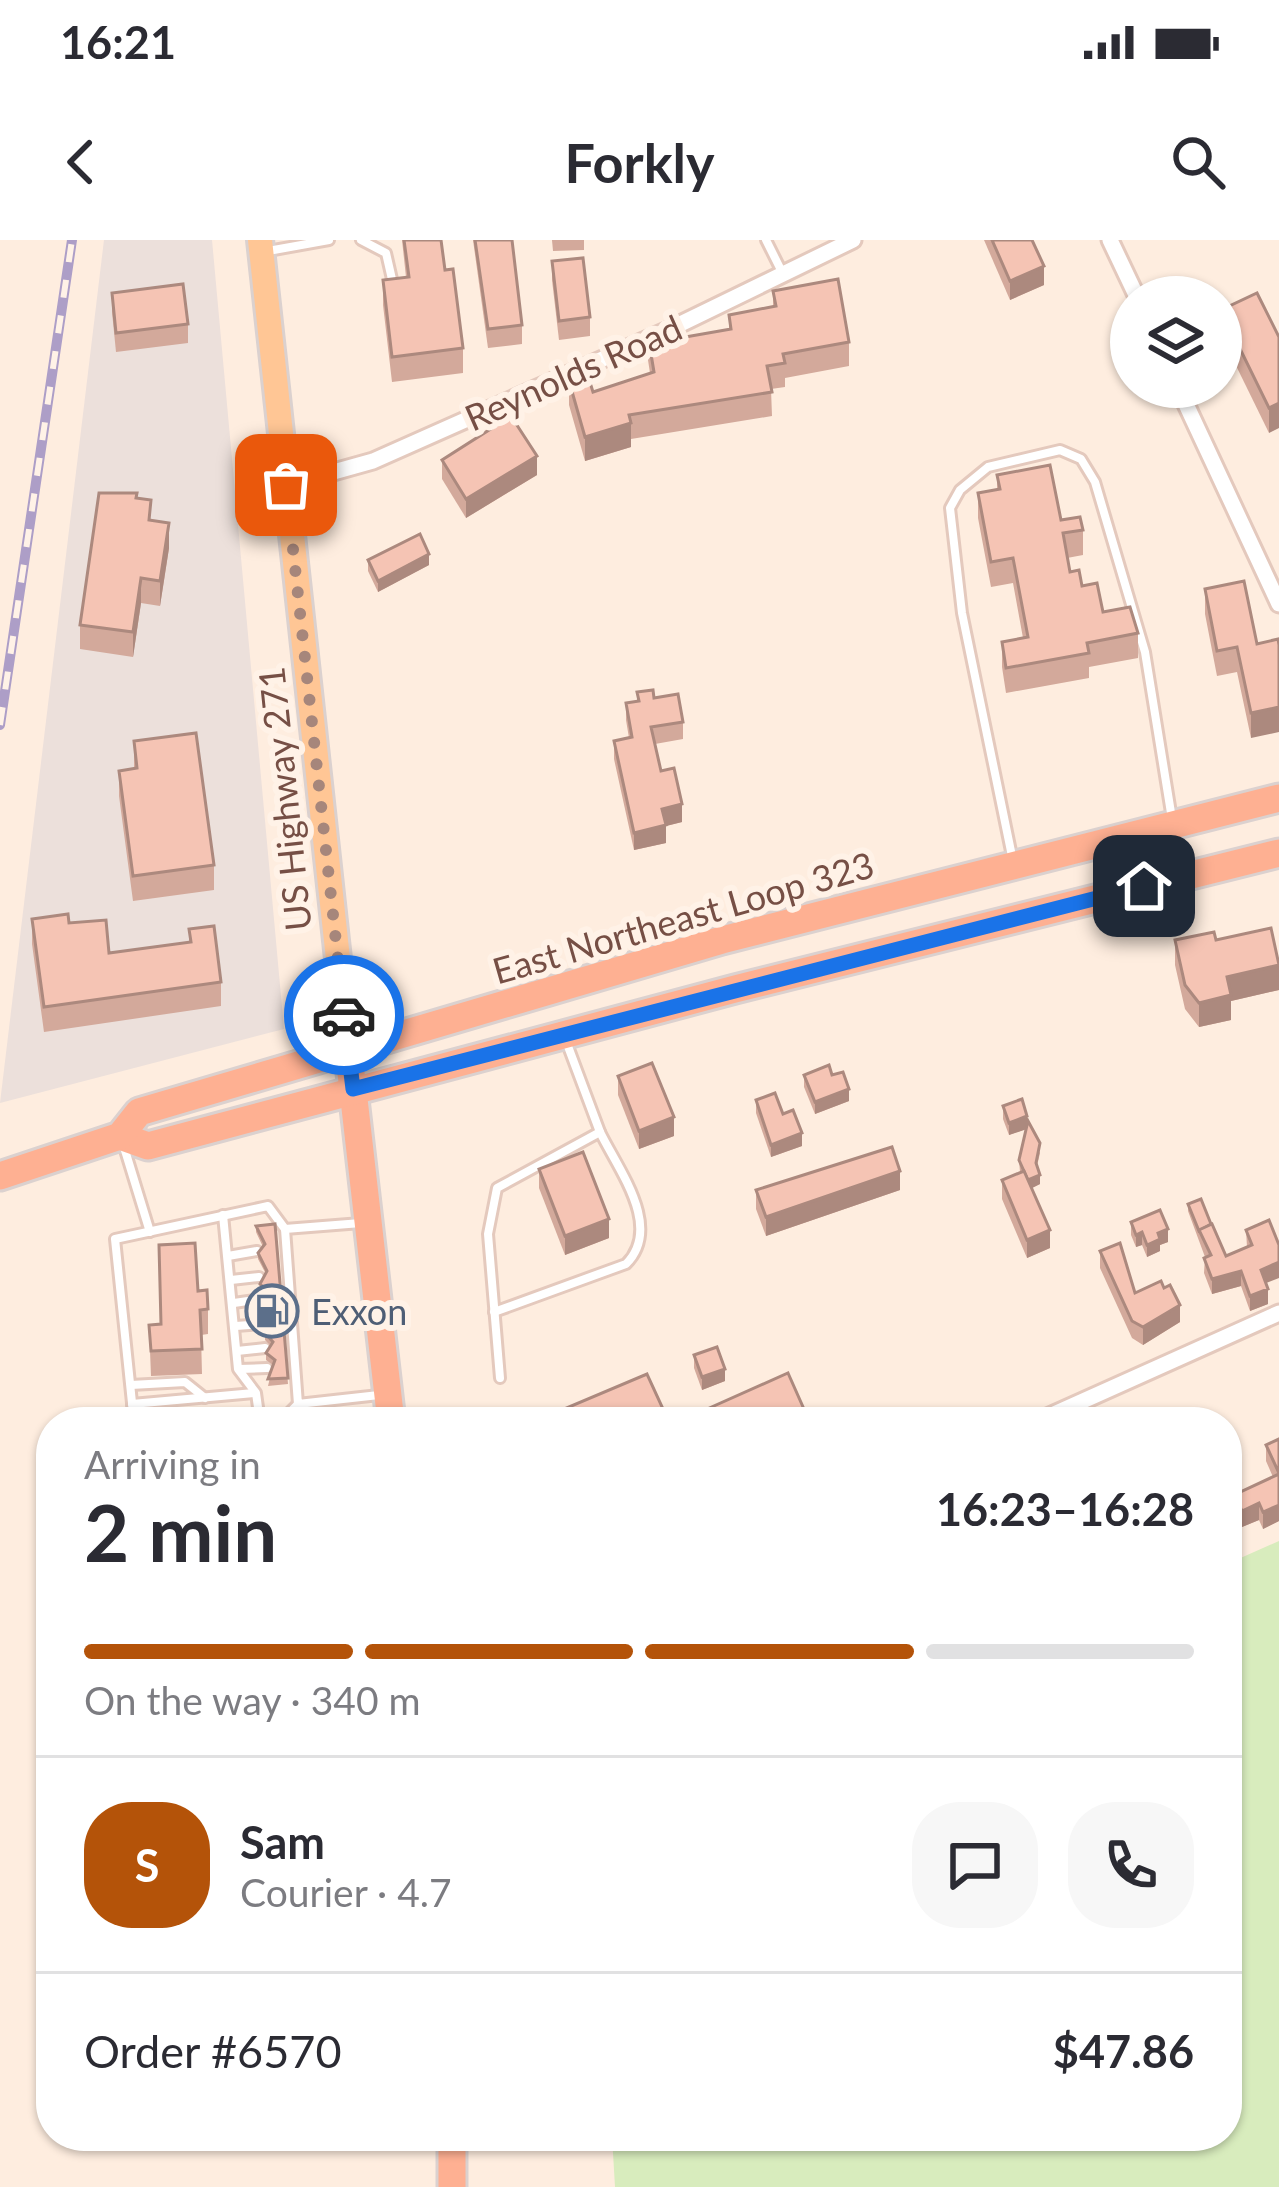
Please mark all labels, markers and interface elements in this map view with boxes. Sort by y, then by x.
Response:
text: 16:21 [60,15,176,69]
icon: back [48,129,114,195]
icon: search [1165,129,1231,195]
text: Forkly [564,130,715,195]
map controls [1110,276,1242,408]
button: layers [1110,276,1242,408]
street label: Reynolds Road [458,305,688,439]
pin [235,434,337,536]
icon: bag [253,452,319,518]
street label: US Highway 271 [248,665,320,933]
pin [1093,835,1195,937]
street label: East Northeast Loop 323 [487,842,879,992]
icon: home [1111,853,1177,919]
courier [284,955,404,1075]
icon: car [311,982,377,1048]
fuel station icon: Exxon [244,1283,300,1339]
place label: Exxon [311,1289,407,1333]
text: Arriving in [84,1441,261,1487]
text: 16:23–16:28 [936,1482,1194,1536]
text: 2 min [84,1485,277,1579]
text: On the way · 340 m [84,1677,421,1723]
button: chat [912,1802,1038,1928]
button: phone [1068,1802,1194,1928]
text: Sam [240,1815,325,1869]
text: S [135,1838,159,1892]
text: Courier · 4.7 [240,1869,452,1915]
text: Order #6570 [84,2024,342,2078]
text: $47.86 [1053,2024,1194,2078]

